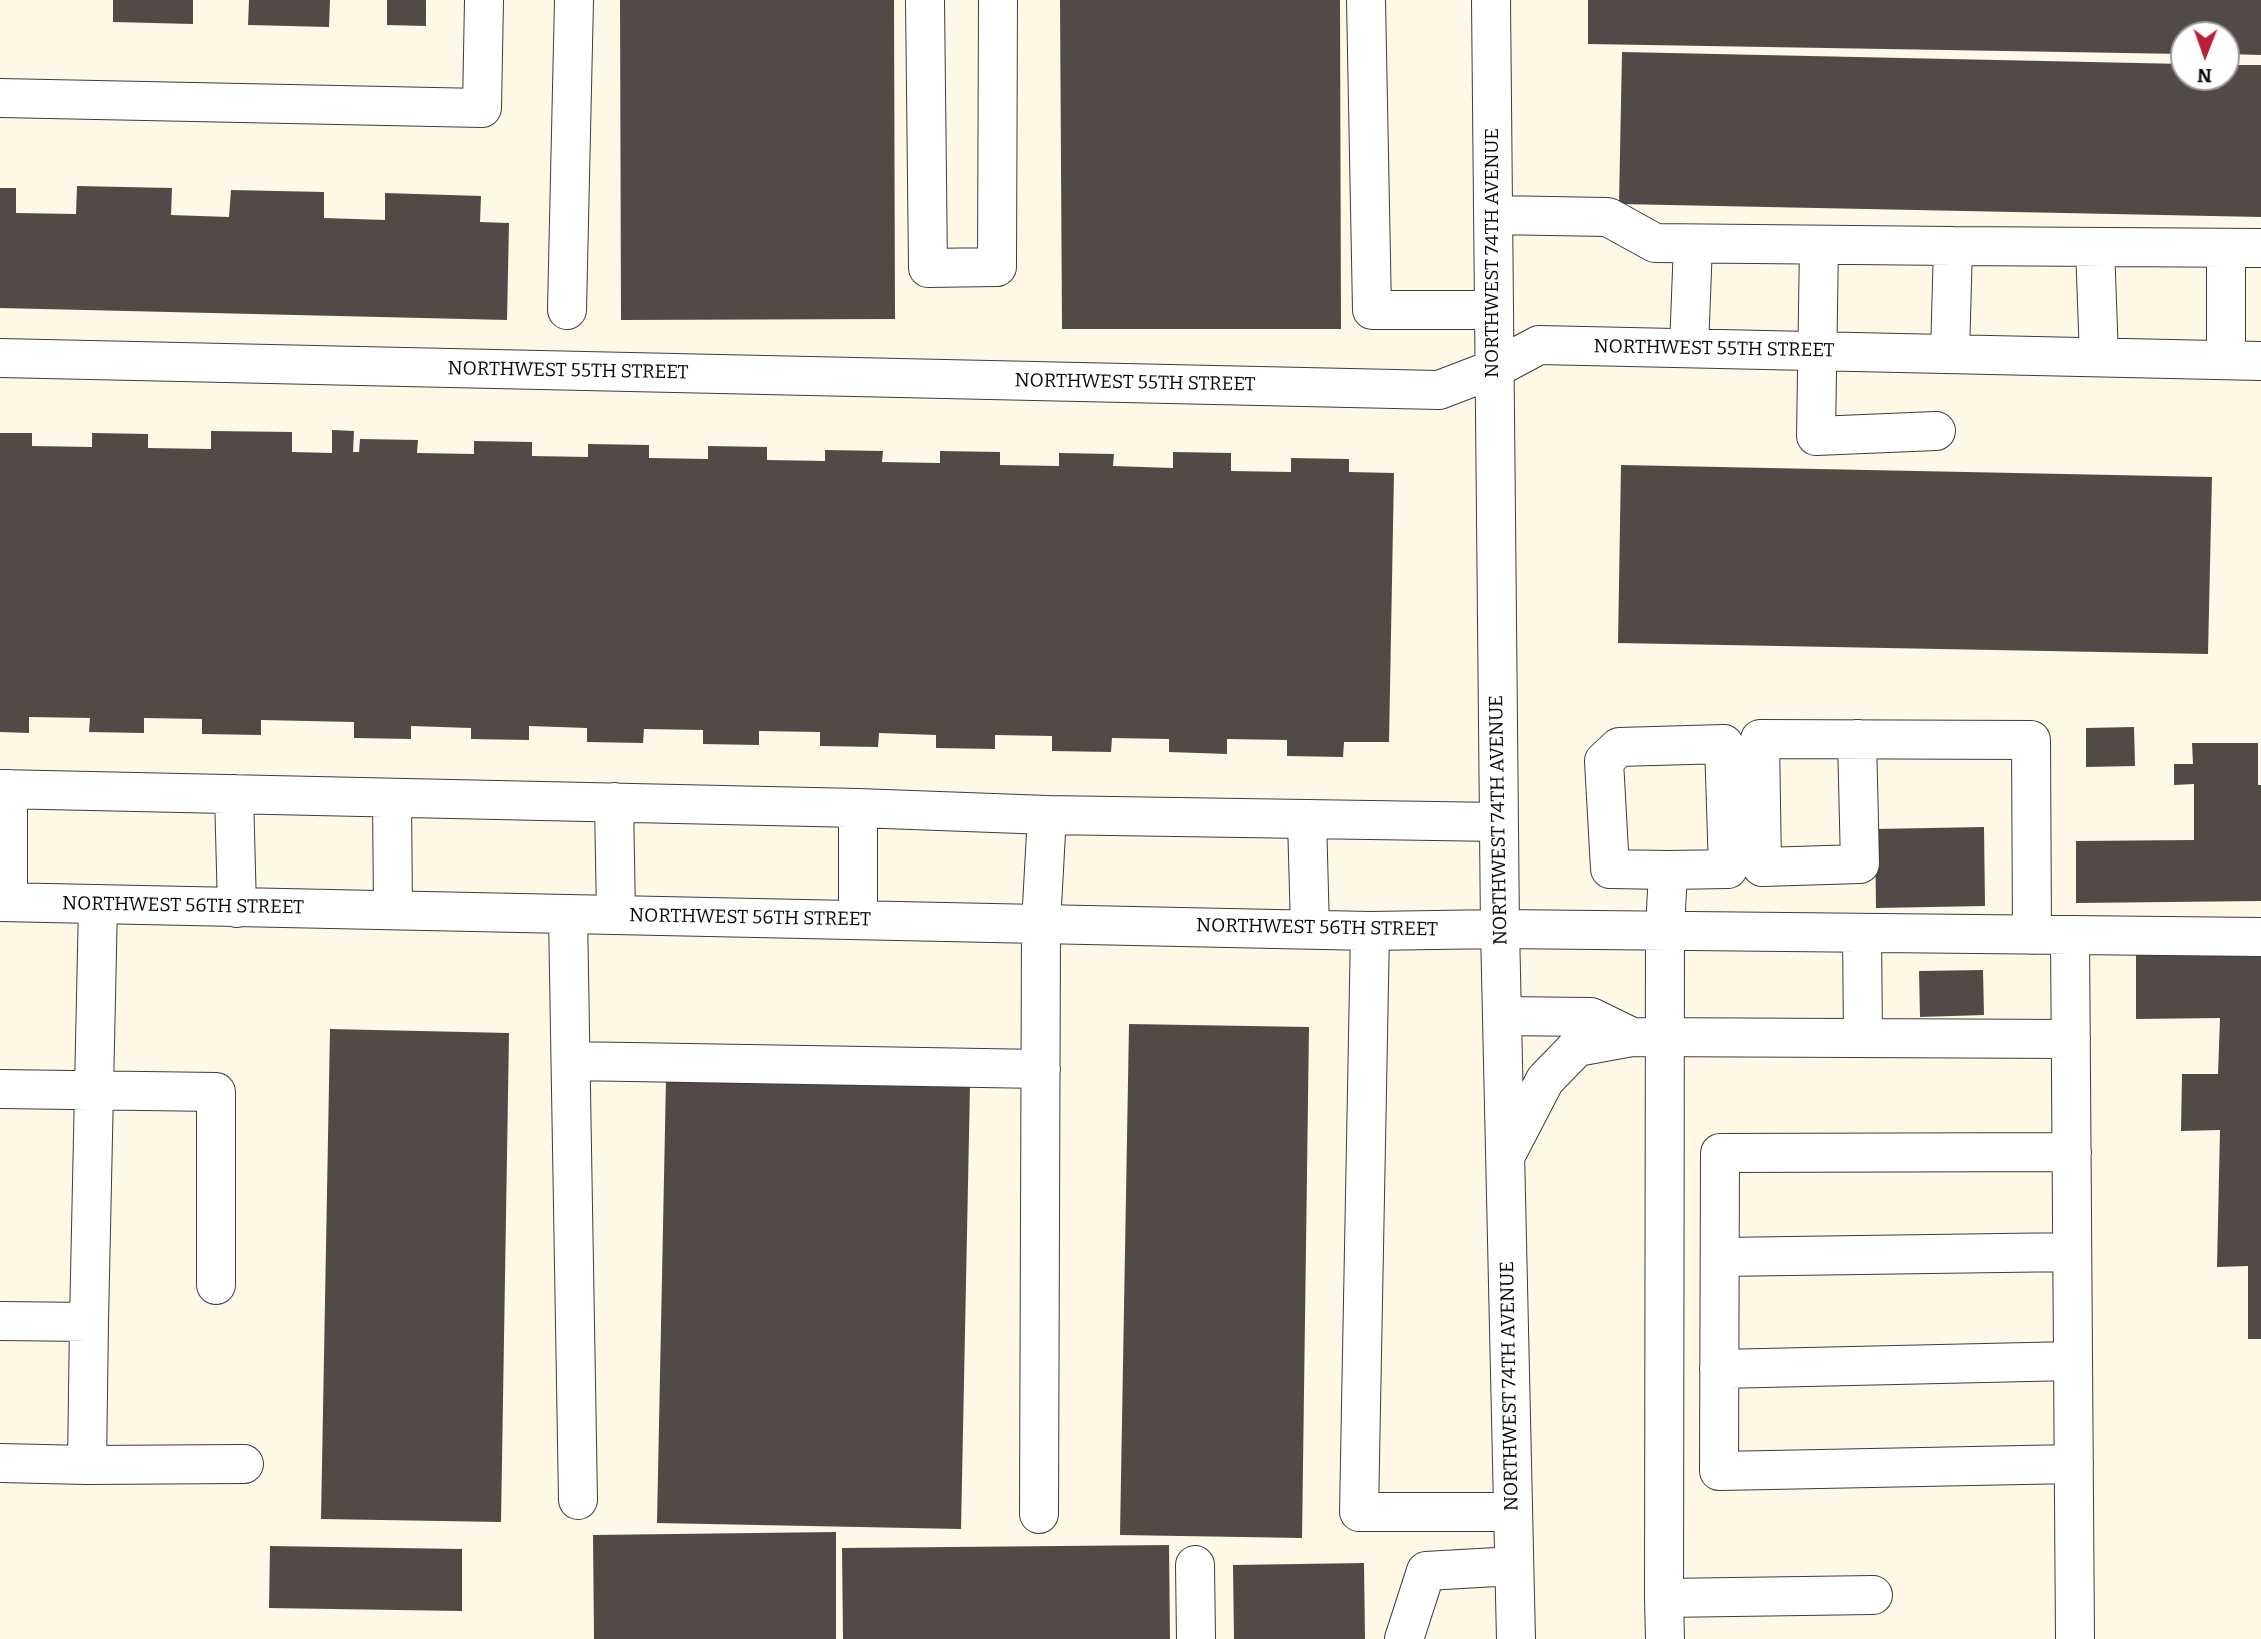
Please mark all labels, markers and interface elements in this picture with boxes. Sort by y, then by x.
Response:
north arrow [2170,21,2240,91]
text: N [2197,64,2212,87]
street label: NORTHWEST 74TH AVENUE [1482,128,1504,378]
street label: NORTHWEST 55TH STREET [1593,335,1835,363]
street label: NORTHWEST 55TH STREET [447,357,689,385]
street label: NORTHWEST 55TH STREET [1014,369,1256,397]
street label: NORTHWEST 74TH AVENUE [1485,695,1513,945]
street label: NORTHWEST 56TH STREET [62,892,304,920]
street label: NORTHWEST 56TH STREET [629,904,871,932]
street label: NORTHWEST 56TH STREET [1196,914,1438,942]
street label: NORTHWEST 74TH AVENUE [1496,1261,1524,1511]

